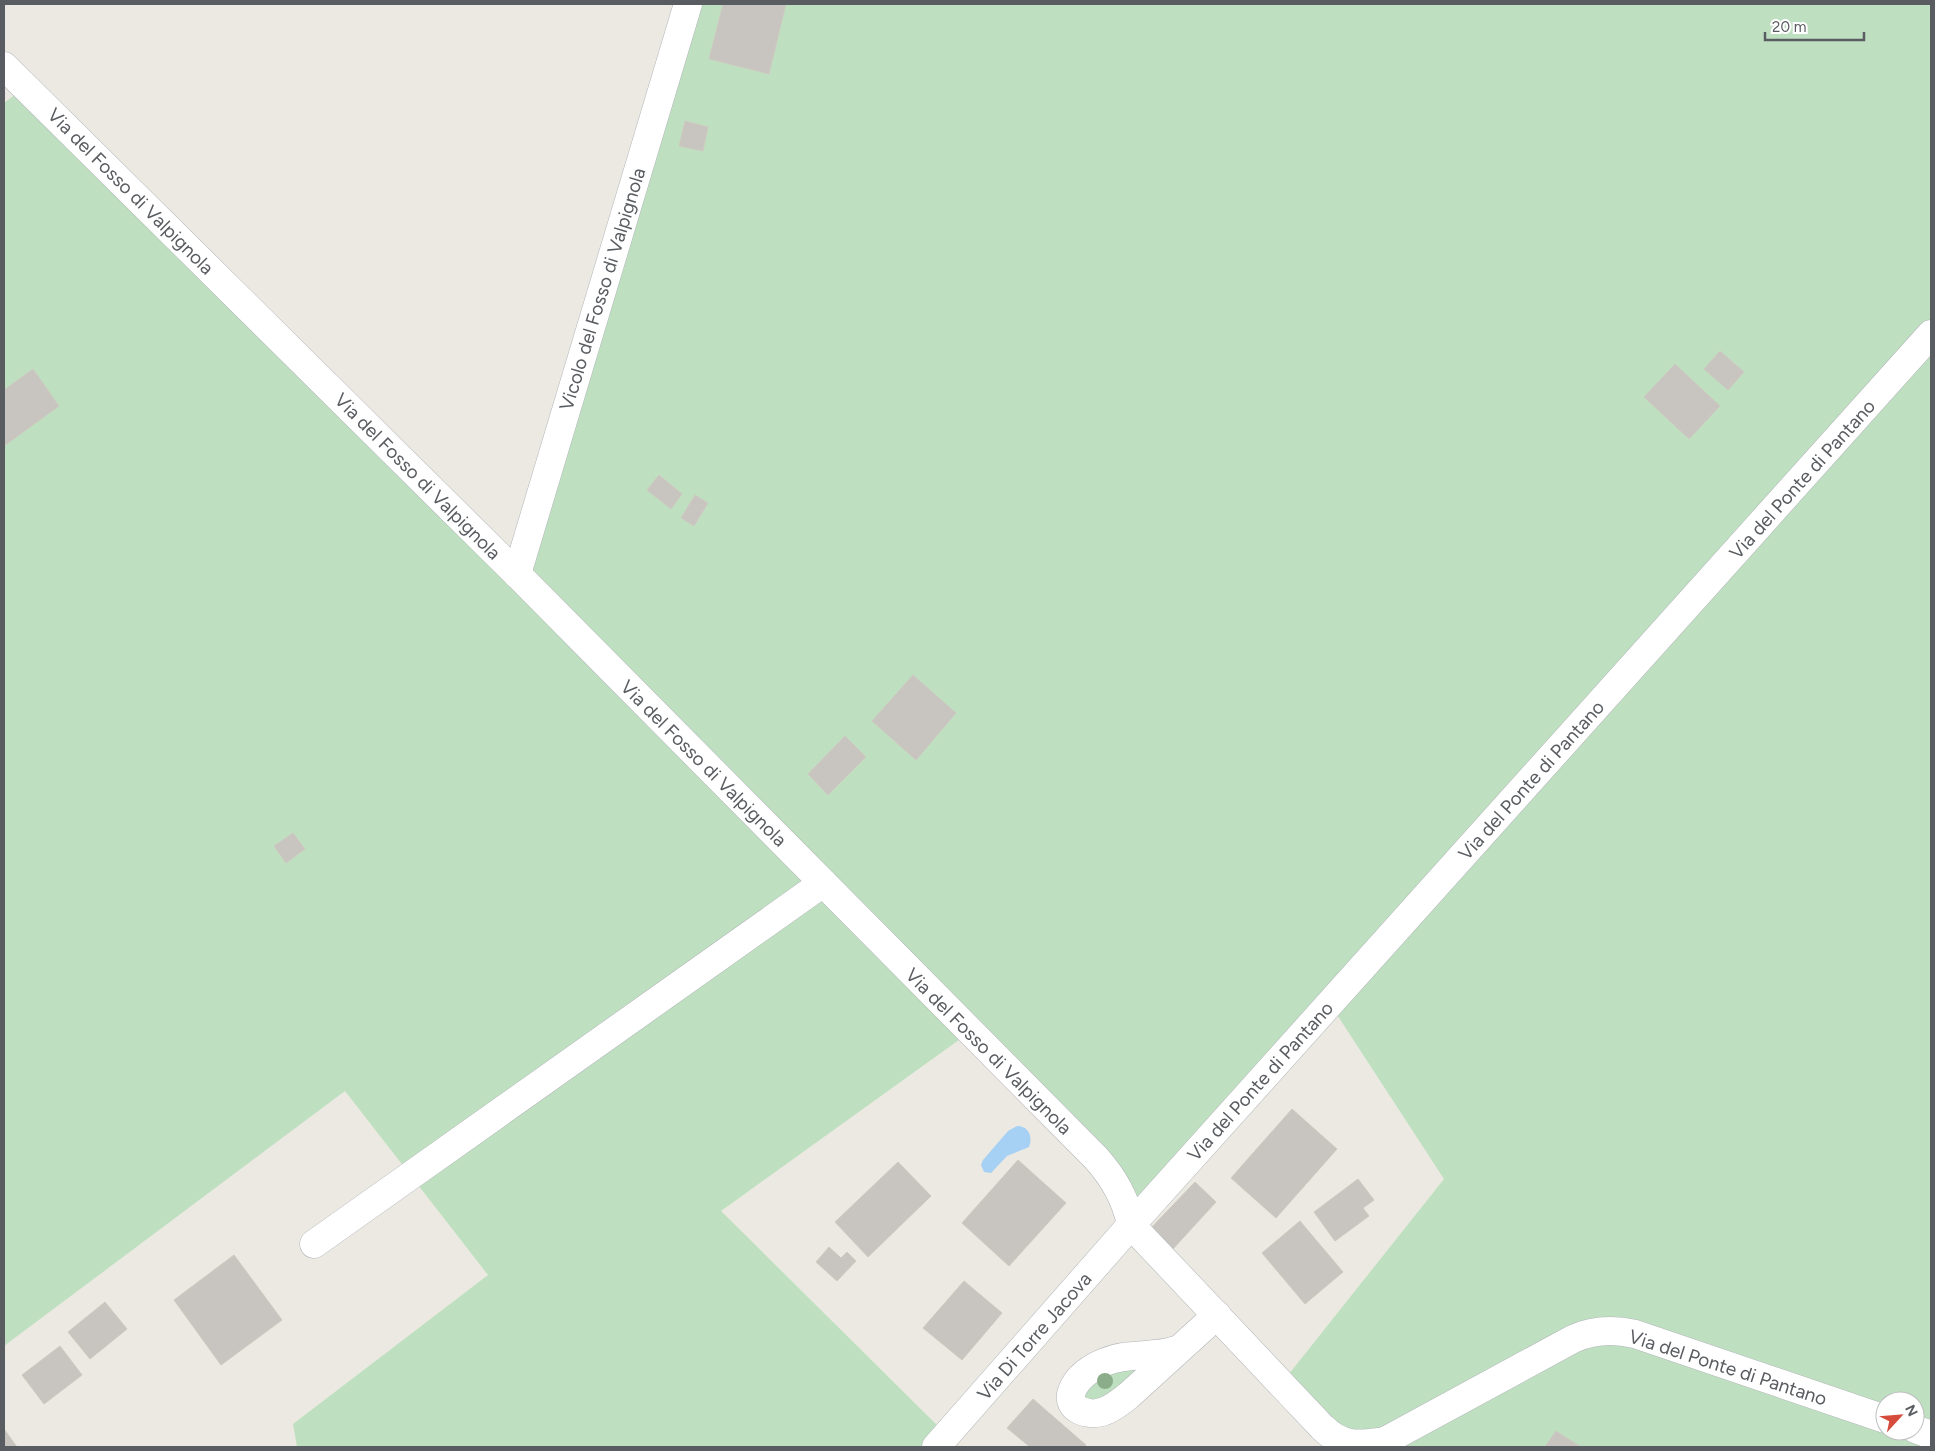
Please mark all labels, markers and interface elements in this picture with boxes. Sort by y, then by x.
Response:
scale bar [1765,10,1864,42]
text: 20 m [1772,18,1806,36]
street label: Via del Fosso di Valpignola [43,103,219,279]
street label: Vicolo del Fosso di Valpignola [555,165,650,413]
street label: Via del Fosso di Valpignola [330,388,506,564]
street label: Via del Ponte di Pantano [1725,395,1880,564]
street label: Via del Fosso di Valpignola [616,675,792,851]
street label: Via del Ponte di Pantano [1454,696,1609,865]
street label: Via del Fosso di Valpignola [901,963,1077,1139]
street label: Via del Ponte di Pantano [1183,997,1338,1166]
street label: Via Di Torre Jacova [972,1268,1096,1405]
street label: Via del Ponte di Pantano [1626,1325,1830,1410]
north arrow [1875,1391,1925,1441]
text: N [1901,1402,1921,1419]

